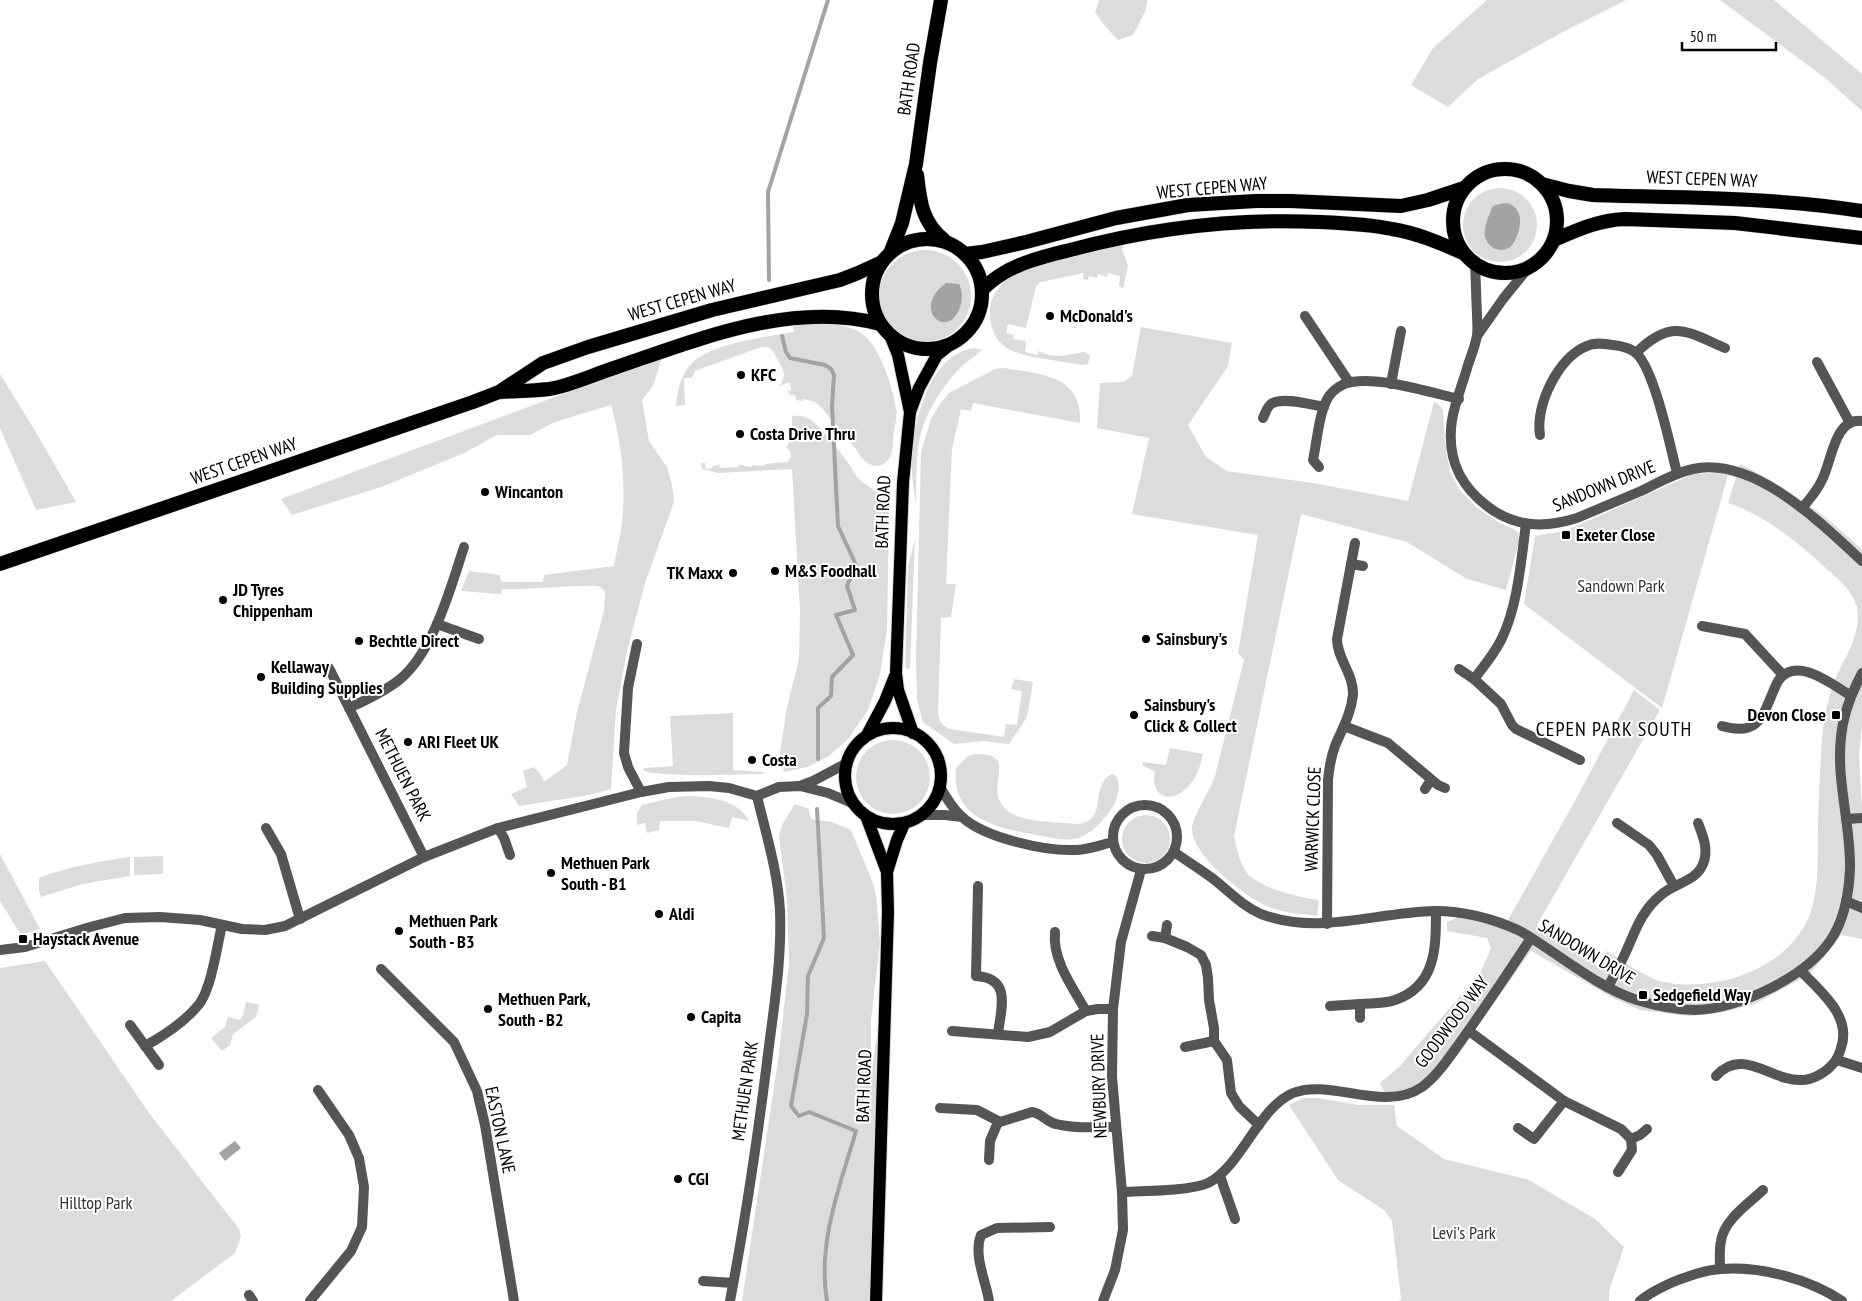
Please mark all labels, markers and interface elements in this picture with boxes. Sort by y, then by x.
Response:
scale bar [1682,20,1776,52]
text: 50 m [1690,27,1716,46]
street label: BATH ROAD [892,41,925,117]
street label: WEST CEPEN WAY [1646,165,1759,192]
street label: WEST CEPEN WAY [1156,171,1269,204]
street label: WEST CEPEN WAY [625,273,739,326]
place label: McDonald's [1060,304,1133,327]
marker: McDonald's [1044,310,1056,322]
place label: KFC [751,363,776,386]
marker: KFC [735,369,747,381]
place label: Costa Drive Thru [750,422,855,445]
marker: Costa Drive Thru [734,428,746,440]
street label: WEST CEPEN WAY [188,431,301,489]
street label: SANDOWN DRIVE [1549,454,1659,517]
street label: BATH ROAD [870,475,895,549]
place label: Wincanton [494,480,563,503]
marker: Wincanton [479,486,491,498]
place label: Exeter Close [1576,523,1656,546]
marker: Exeter Close [1560,529,1572,541]
place label: M&S Foodhall [785,559,877,582]
place label: TK Maxx [667,561,723,584]
marker: M&S Foodhall [769,565,781,577]
marker: TK Maxx [727,567,739,579]
park label: Sandown Park [1577,574,1665,597]
place label: JD Tyres Chippenham [232,578,313,622]
marker: JD Tyres Chippenham [217,594,229,606]
place label: Sainsbury's [1156,627,1227,650]
place label: Bechtle Direct [369,629,460,652]
marker: Sainsbury's [1140,633,1152,645]
marker: Bechtle Direct [353,635,365,647]
place label: Kellaway Building Supplies [271,655,383,699]
marker: Kellaway Building Supplies [255,671,267,683]
place label: Sainsbury's Click & Collect [1144,693,1238,737]
place label: Devon Close [1748,703,1826,726]
marker: Sainsbury's Click & Collect [1128,709,1140,721]
marker: Devon Close [1830,709,1842,721]
district label: CEPEN PARK SOUTH [1536,716,1692,742]
street label: METHUEN PARK [370,725,437,825]
place label: ARI Fleet UK [417,730,500,753]
marker: ARI Fleet UK [402,736,414,748]
place label: Costa [762,748,797,771]
marker: Costa [746,754,758,766]
street label: WARWICK CLOSE [1299,766,1326,872]
place label: Methuen Park South - B1 [561,851,650,895]
marker: Methuen Park South - B1 [545,867,557,879]
place label: Aldi [668,902,694,925]
marker: Aldi [653,908,665,920]
place label: Methuen Park South - B3 [409,909,498,953]
street label: SANDOWN DRIVE [1535,914,1640,989]
marker: Methuen Park South - B3 [393,925,405,937]
place label: Haystack Avenue [33,927,140,950]
marker: Haystack Avenue [17,933,29,945]
street label: GOODWOOD WAY [1409,970,1494,1072]
place label: Sedgefield Way [1653,983,1752,1006]
place label: Methuen Park, South - B2 [498,987,591,1031]
marker: Sedgefield Way [1637,989,1649,1001]
marker: Methuen Park, South - B2 [482,1003,494,1015]
place label: Capita [701,1005,741,1028]
marker: Capita [685,1011,697,1023]
street label: NEWBURY DRIVE [1085,1033,1112,1139]
street label: METHUEN PARK [726,1039,763,1142]
street label: BATH ROAD [851,1049,876,1123]
street label: EASTON LANE [480,1084,521,1175]
place label: CGI [688,1167,709,1190]
marker: CGI [672,1173,684,1185]
park label: Hilltop Park [60,1191,132,1214]
park label: Levi's Park [1432,1221,1496,1244]

